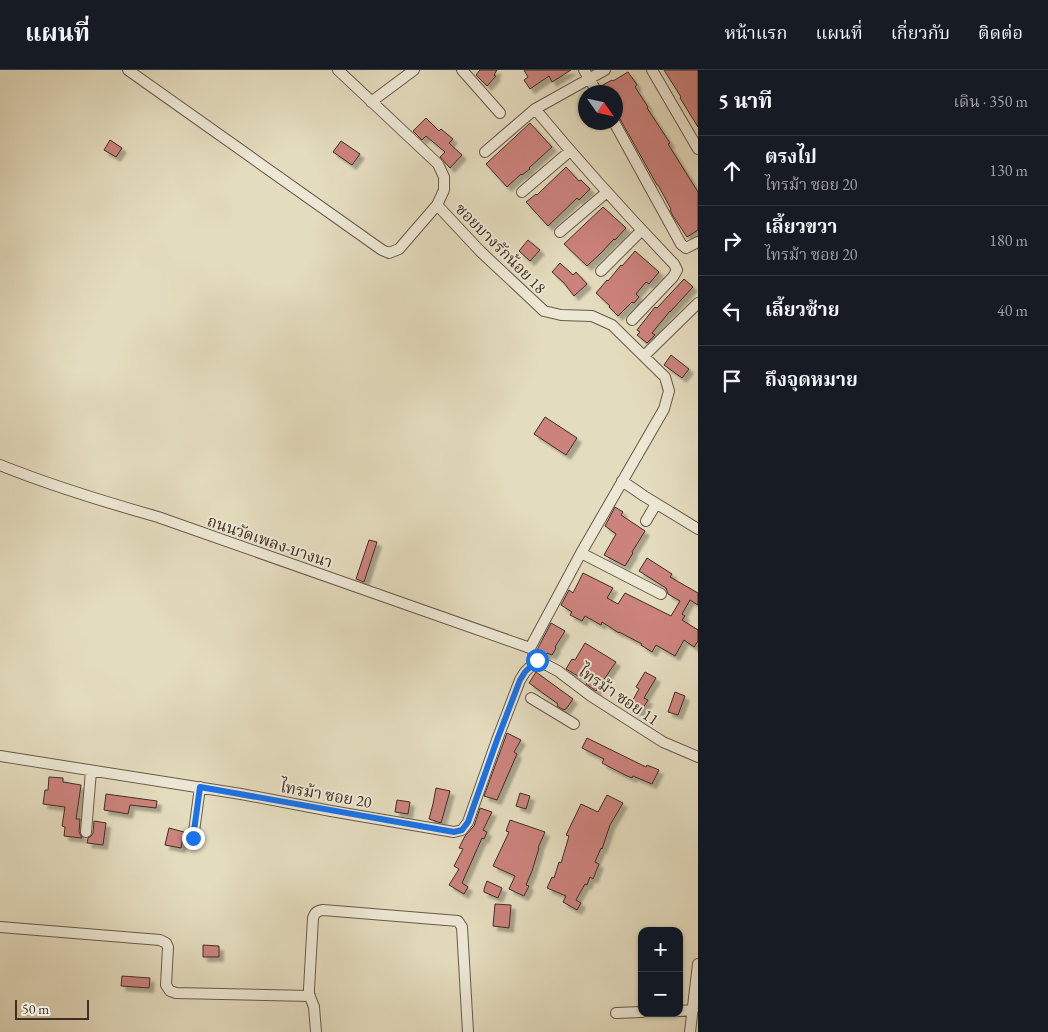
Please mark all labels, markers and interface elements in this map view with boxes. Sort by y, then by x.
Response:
text: แผนที่ [25,17,90,48]
text: หน้าแรก [724,21,787,44]
text: แผนที่ [815,21,863,44]
text: เกี่ยวกับ [891,21,950,44]
text: ติดต่อ [978,21,1023,44]
north arrow [578,85,623,130]
text: 5 นาที [718,87,772,114]
text: เดิน · 350 m [953,91,1028,112]
text: ตรงไป [765,144,817,169]
icon: ahead [718,157,746,185]
text: 130 m [989,160,1028,181]
text: ไทรม้า ซอย 20 [765,174,858,195]
street label: ซอยบางรักน้อย 18 [451,198,551,298]
text: เลี้ยวขวา [765,214,837,239]
icon: right [718,227,746,255]
text: 180 m [989,230,1028,251]
text: ไทรม้า ซอย 20 [765,244,858,265]
icon: left [718,297,746,325]
text: เลี้ยวซ้าย [765,297,839,322]
text: 40 m [997,300,1028,321]
icon: arrive [718,367,746,395]
text: ถึงจุดหมาย [765,367,858,392]
street label: ถนนวัดเพลง-บางนา [204,510,335,573]
route start [526,649,549,672]
street label: ไทรม้า ซอย 11 [574,660,663,730]
street label: ไทรม้า ซอย 20 [278,776,374,813]
route end [182,827,205,850]
map controls [638,927,683,1017]
button: + [638,927,683,972]
button: − [638,972,683,1017]
scale bar [15,997,89,1020]
text: 50 m [22,1000,49,1018]

